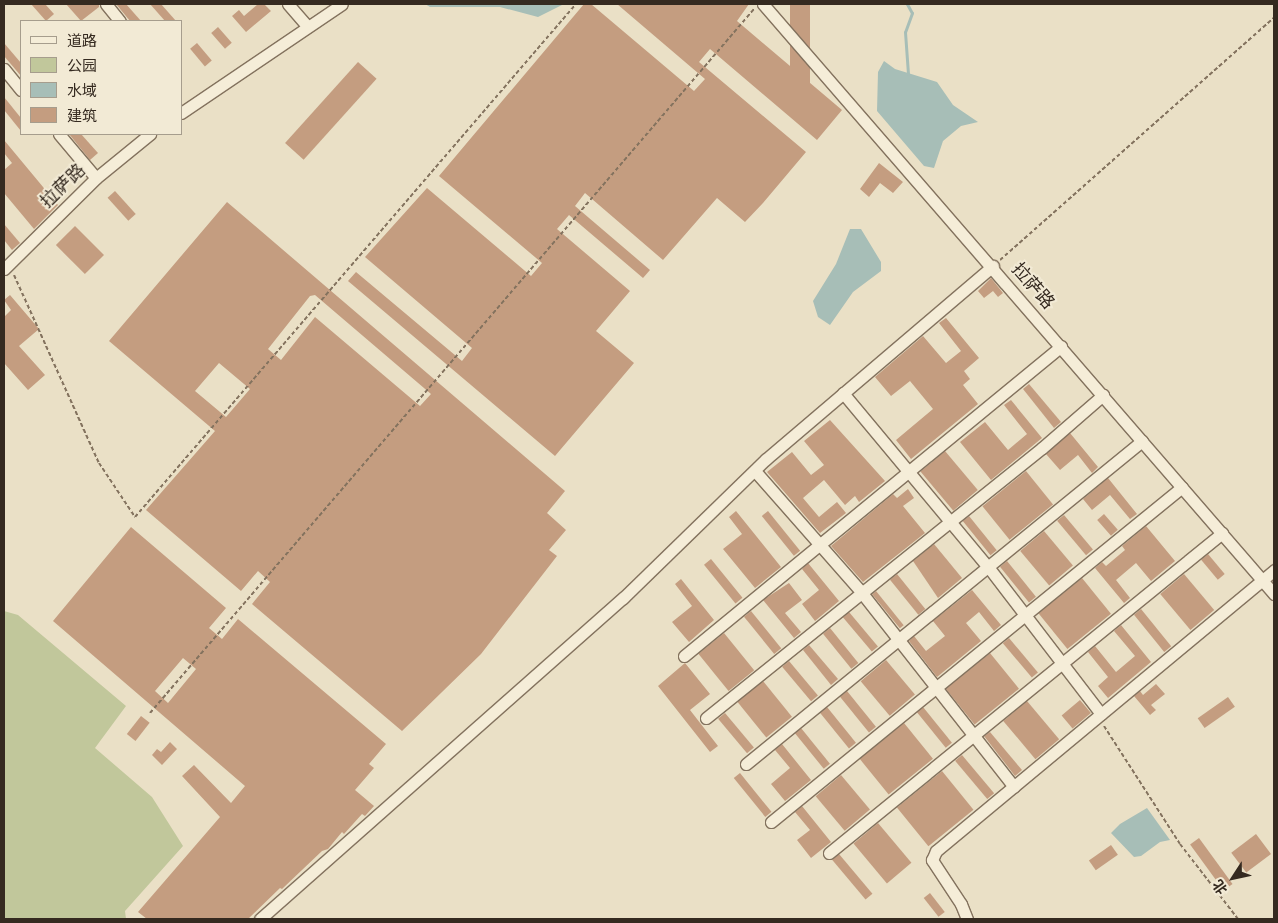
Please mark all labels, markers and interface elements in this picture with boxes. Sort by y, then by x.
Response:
legend [20,20,182,135]
text: 道路 [67,32,97,50]
text: 公园 [67,57,97,75]
text: 水域 [67,82,97,100]
text: 建筑 [67,107,97,125]
street label: 拉萨路 [36,159,90,213]
street label: 拉萨路 [1007,259,1059,313]
north arrow [1208,853,1258,903]
text: 北 [1209,876,1231,897]

